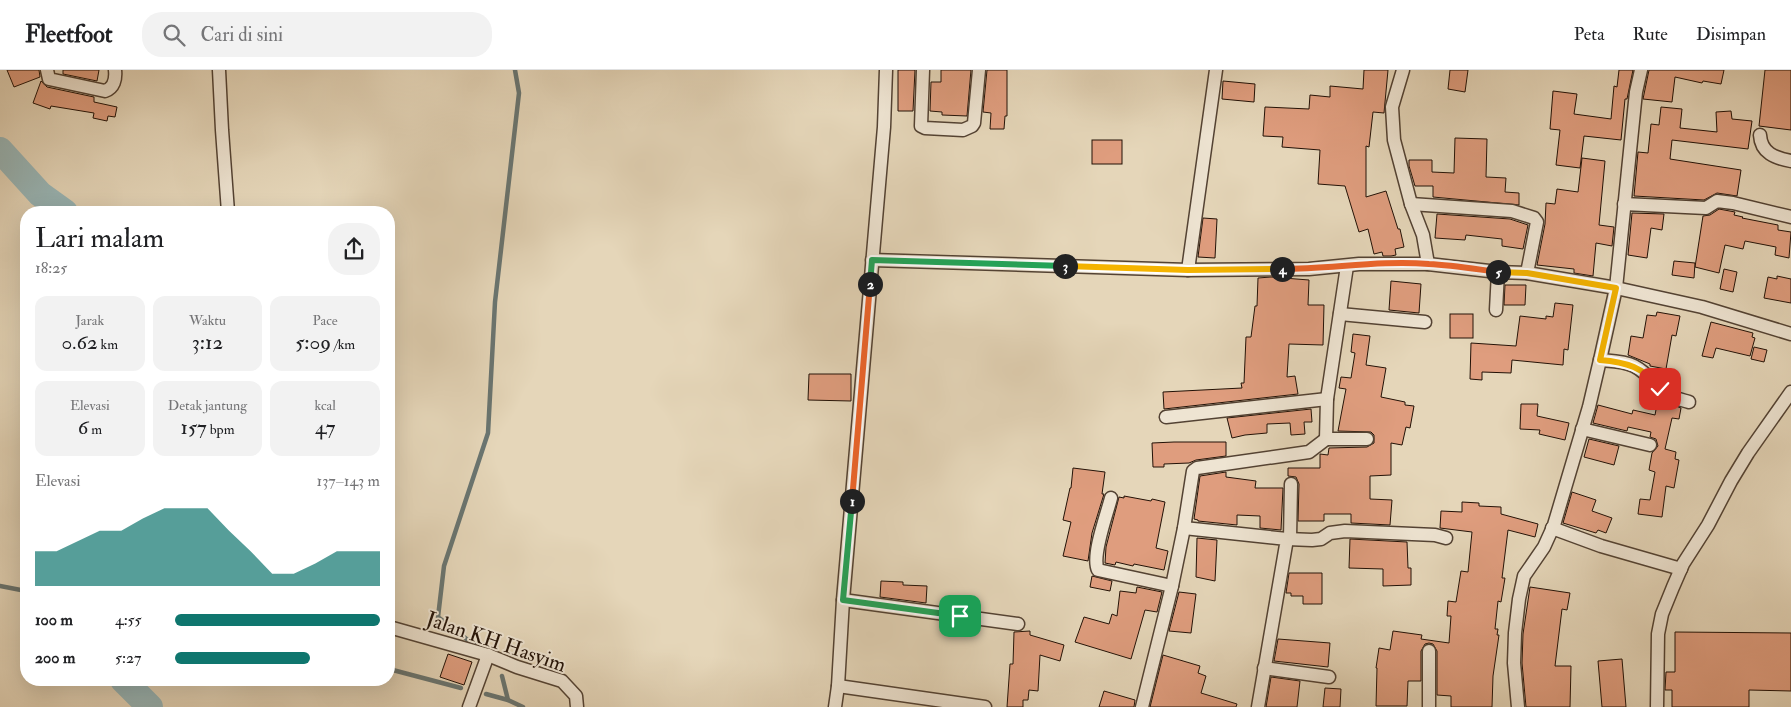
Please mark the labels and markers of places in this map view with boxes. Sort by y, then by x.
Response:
pin: 3 [1052,254,1078,278]
pin: 4 [1270,256,1294,282]
pin: 5 [1486,260,1510,284]
pin: 2 [858,272,882,296]
pin [1639,368,1681,410]
pin: 1 [840,488,864,514]
pin [939,595,981,637]

